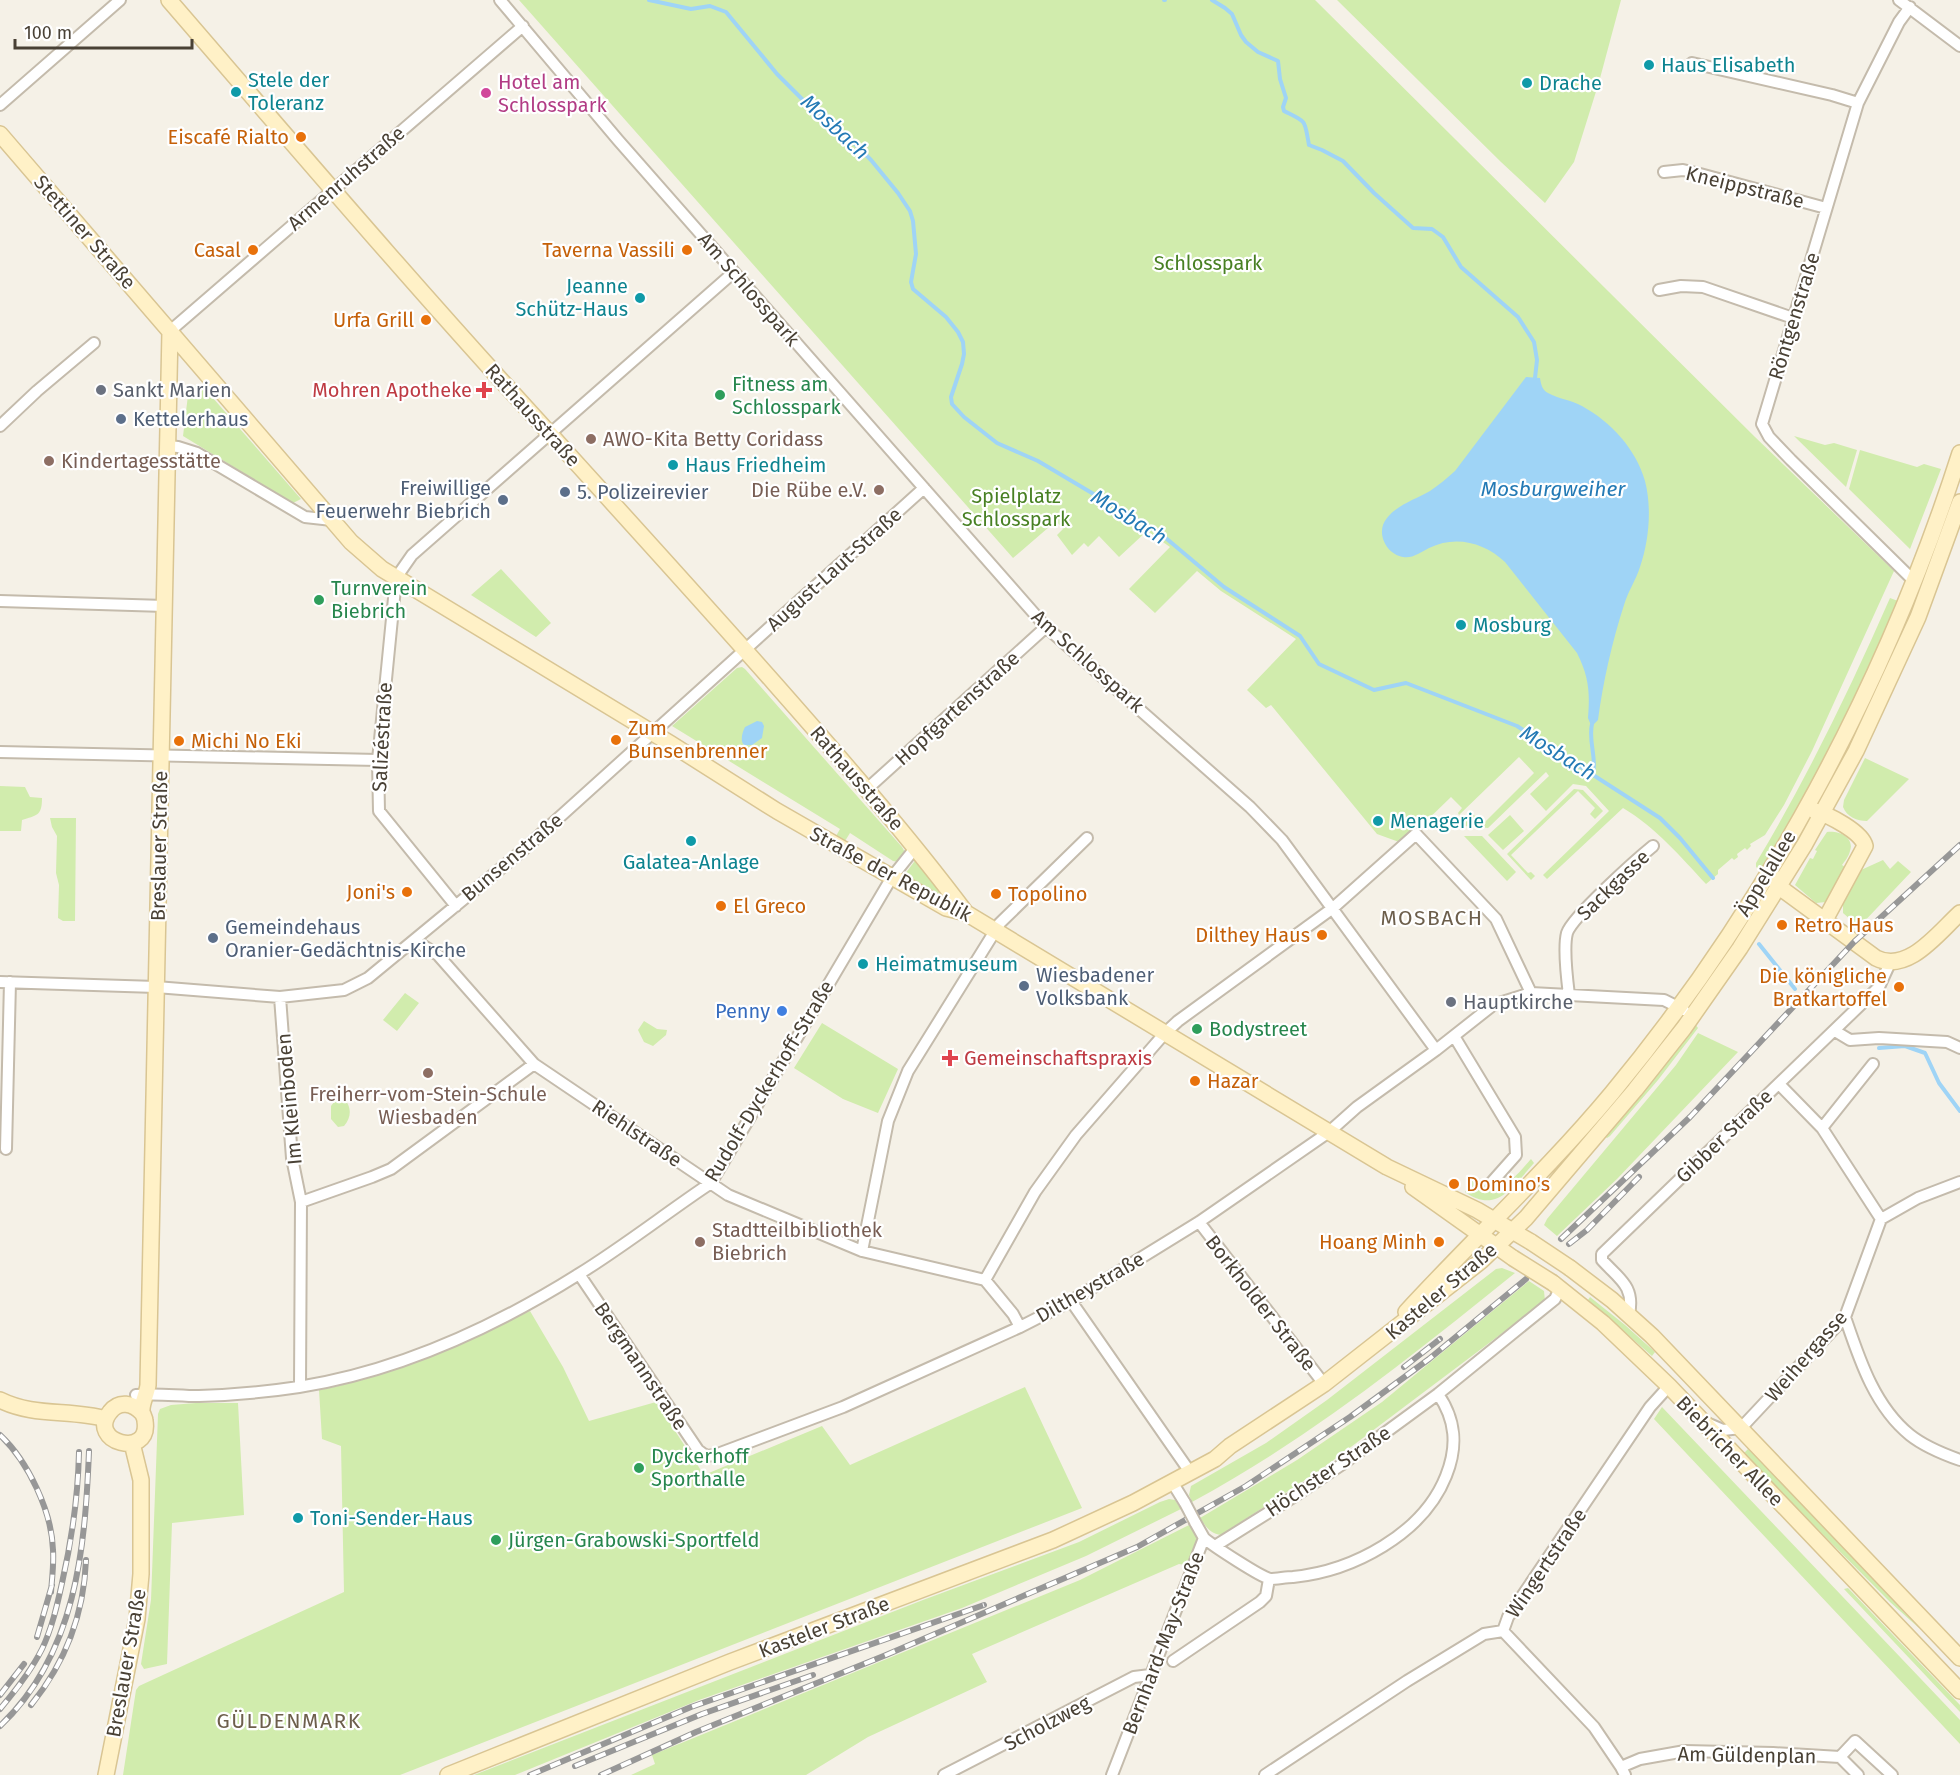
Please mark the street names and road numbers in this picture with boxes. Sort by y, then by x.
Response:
street label: Armenruhstraße [283,121,409,235]
street label: Kneippstraße [1683,161,1807,213]
street label: Stettiner Straße [29,170,141,294]
street label: Am Schlosspark [693,227,805,351]
street label: Röntgenstraße [1763,249,1825,383]
street label: Rathausstraße [480,358,586,472]
street label: August-Laut-Straße [762,502,906,636]
street label: Am Schlosspark [1027,604,1150,718]
street label: Hopfgartenstraße [890,646,1024,770]
street label: Salizéstraße [367,682,397,792]
street label: Rathausstraße [805,721,909,835]
street label: Breslauer Straße [146,771,172,921]
street label: Bunsenstraße [457,808,567,906]
street label: Straße der Republik [806,821,977,927]
street label: Äppelallee [1731,826,1801,920]
street label: Sackgasse [1572,845,1654,925]
street label: Rudolf-Dyckerhoff-Straße [699,976,839,1186]
street label: Im Kleinboden [271,1032,307,1166]
street label: Gibber Straße [1671,1084,1777,1188]
street label: Riehlstraße [587,1094,687,1172]
street label: Borkholder Straße [1201,1230,1321,1376]
street label: Kasteler Straße [1380,1237,1502,1345]
street label: Diltheystraße [1032,1246,1148,1328]
street label: Bergmannstraße [589,1297,693,1435]
street label: Weihergasse [1760,1305,1852,1407]
street label: Biebricher Allee [1671,1391,1789,1511]
street label: Höchster Straße [1261,1420,1395,1522]
street label: Wingertstraße [1501,1504,1591,1622]
street label: Bernhard-May-Straße [1117,1548,1209,1738]
street label: Breslauer Straße [101,1587,151,1739]
street label: Kasteler Straße [755,1591,893,1663]
street label: Scholzweg [1000,1690,1095,1756]
street label: Am Güldenplan [1677,1742,1817,1768]

